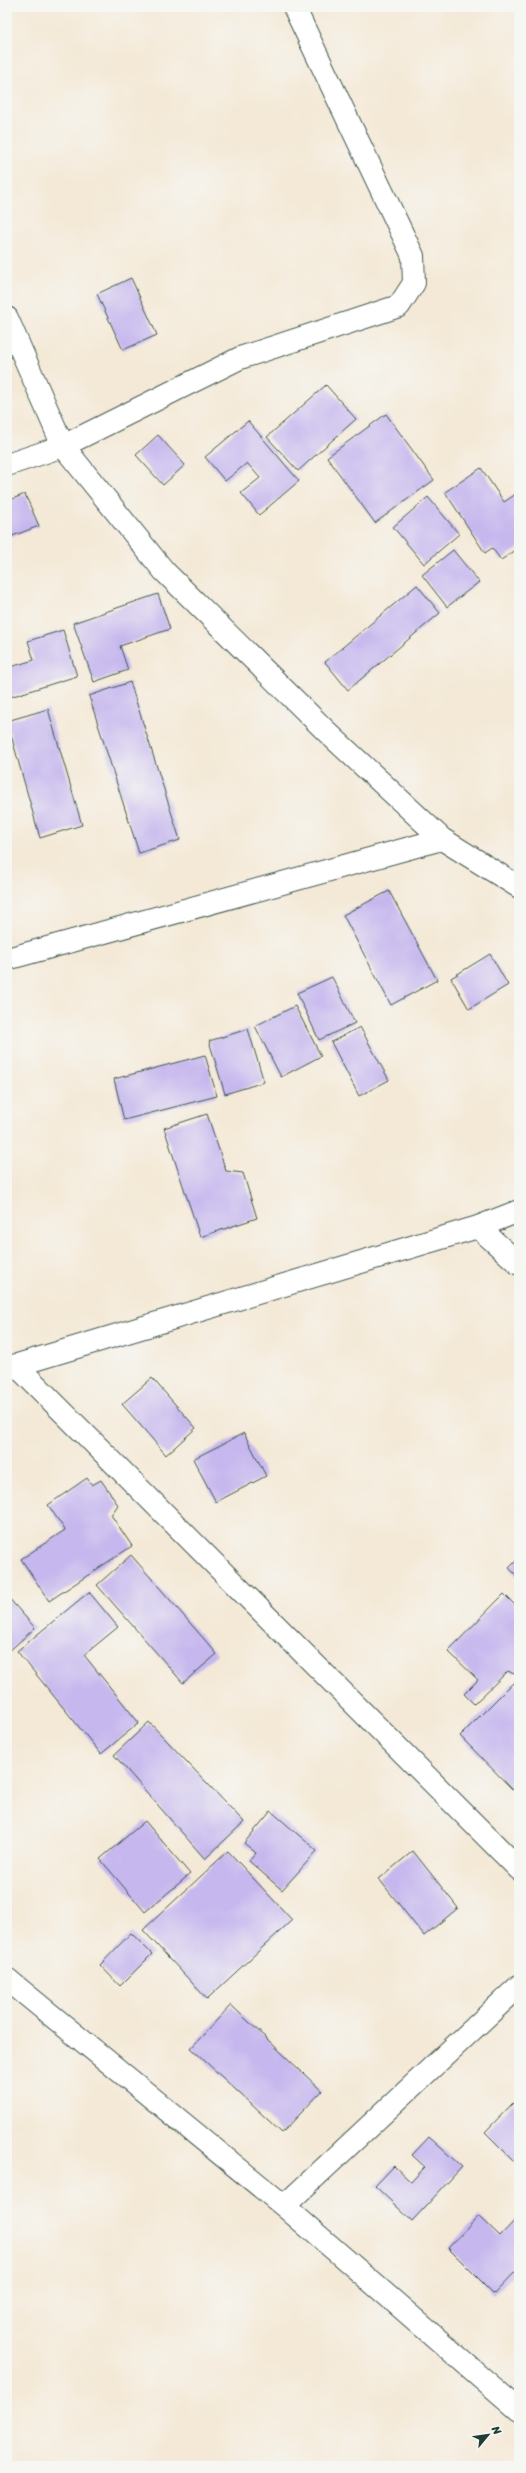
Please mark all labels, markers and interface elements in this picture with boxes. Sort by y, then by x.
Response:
north arrow [468,2415,508,2455]
text: N [486,2422,507,2439]

